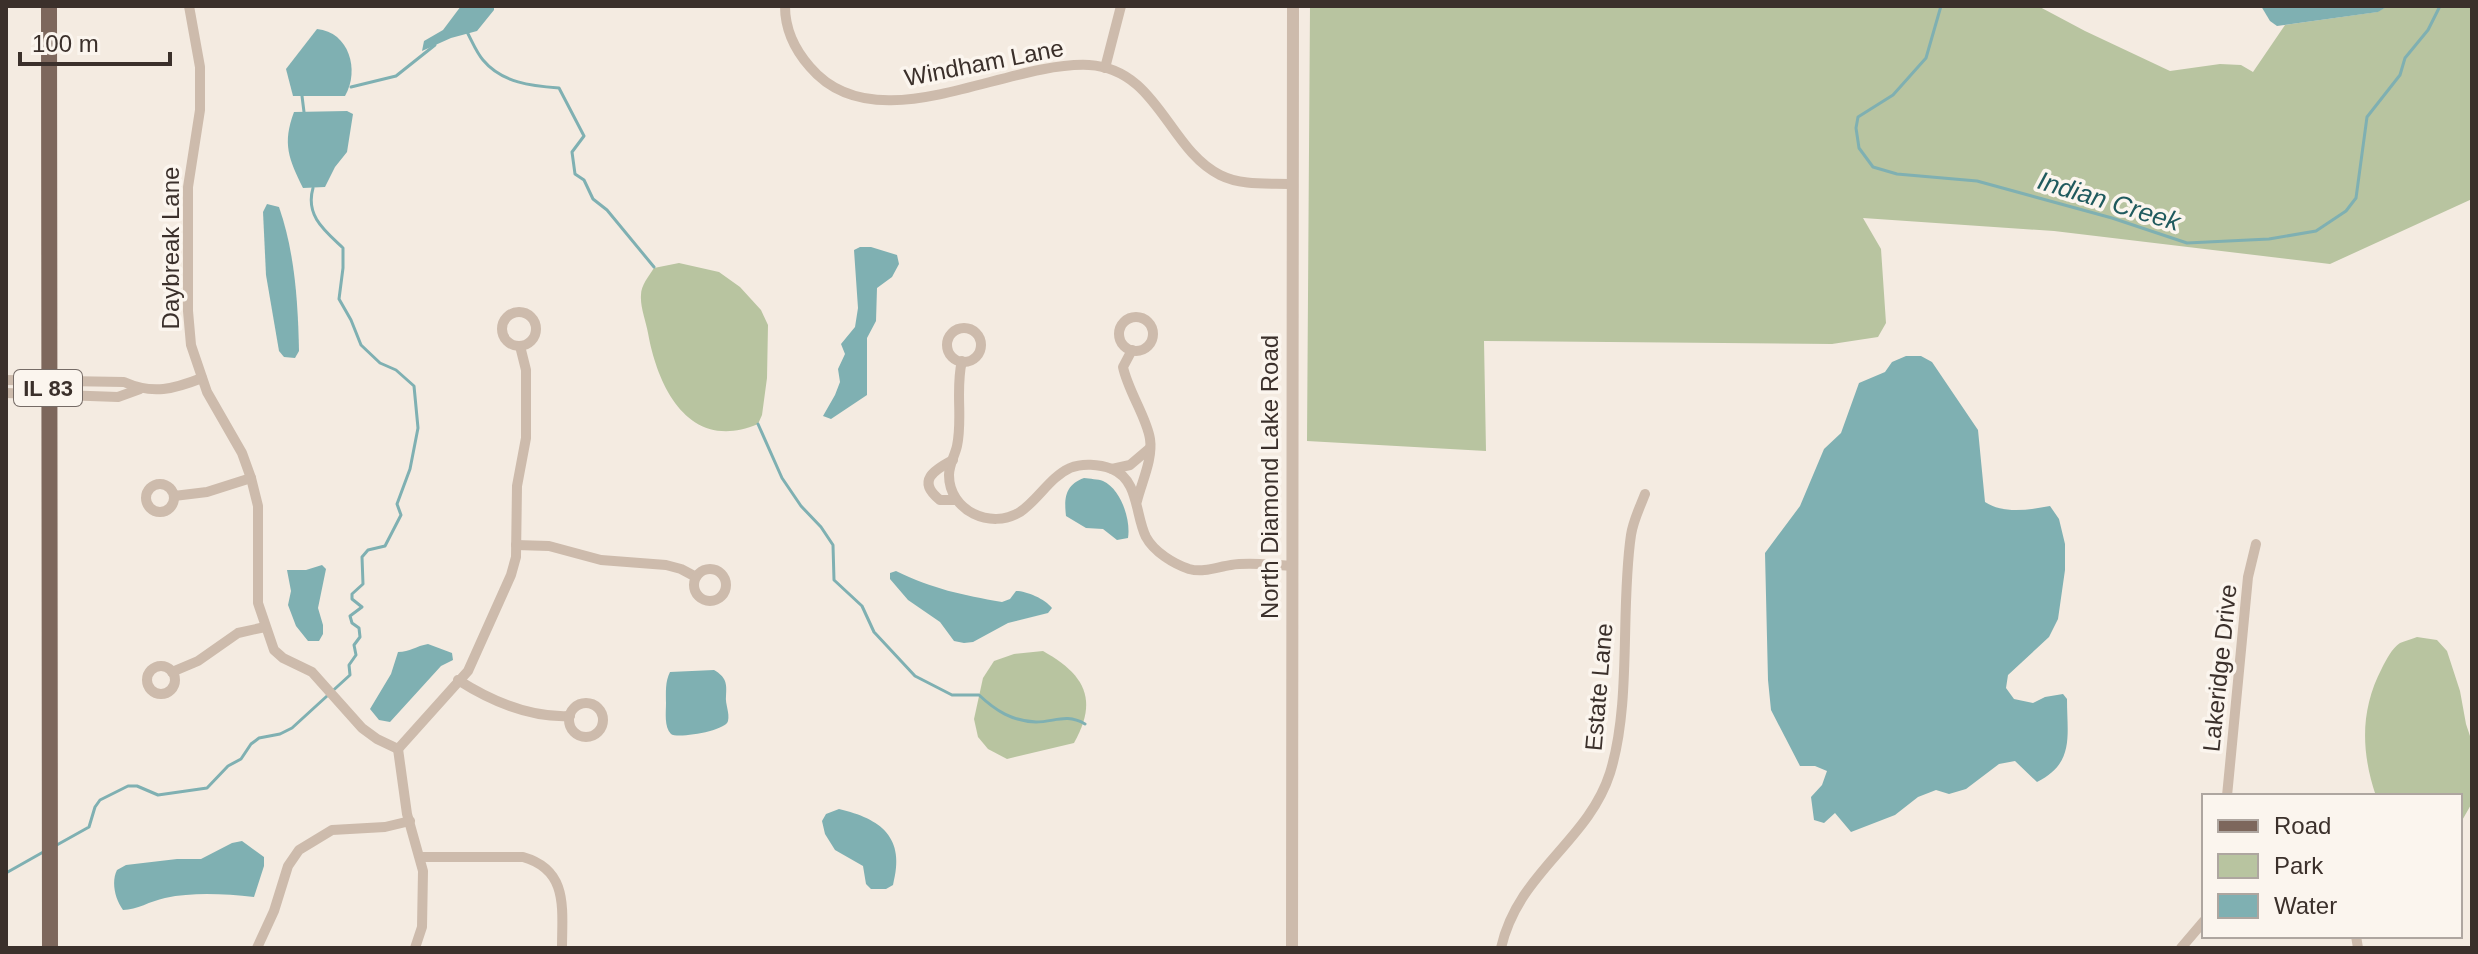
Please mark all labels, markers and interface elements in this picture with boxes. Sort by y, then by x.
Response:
scale bar [20,16,170,66]
text: 100 m [32,30,99,57]
street label: Windham Lane [902,34,1066,91]
water label: Indian Creek [2034,165,2186,237]
street label: Daybreak Lane [157,167,184,329]
street label: North Diamond Lake Road [1256,335,1283,619]
road number: IL 83 [14,370,82,406]
street label: Lakeridge Drive [2197,583,2242,753]
street label: Estate Lane [1579,622,1618,752]
legend [2202,794,2462,938]
text: Road [2274,812,2331,839]
text: Park [2274,852,2324,879]
text: Water [2274,892,2337,919]

